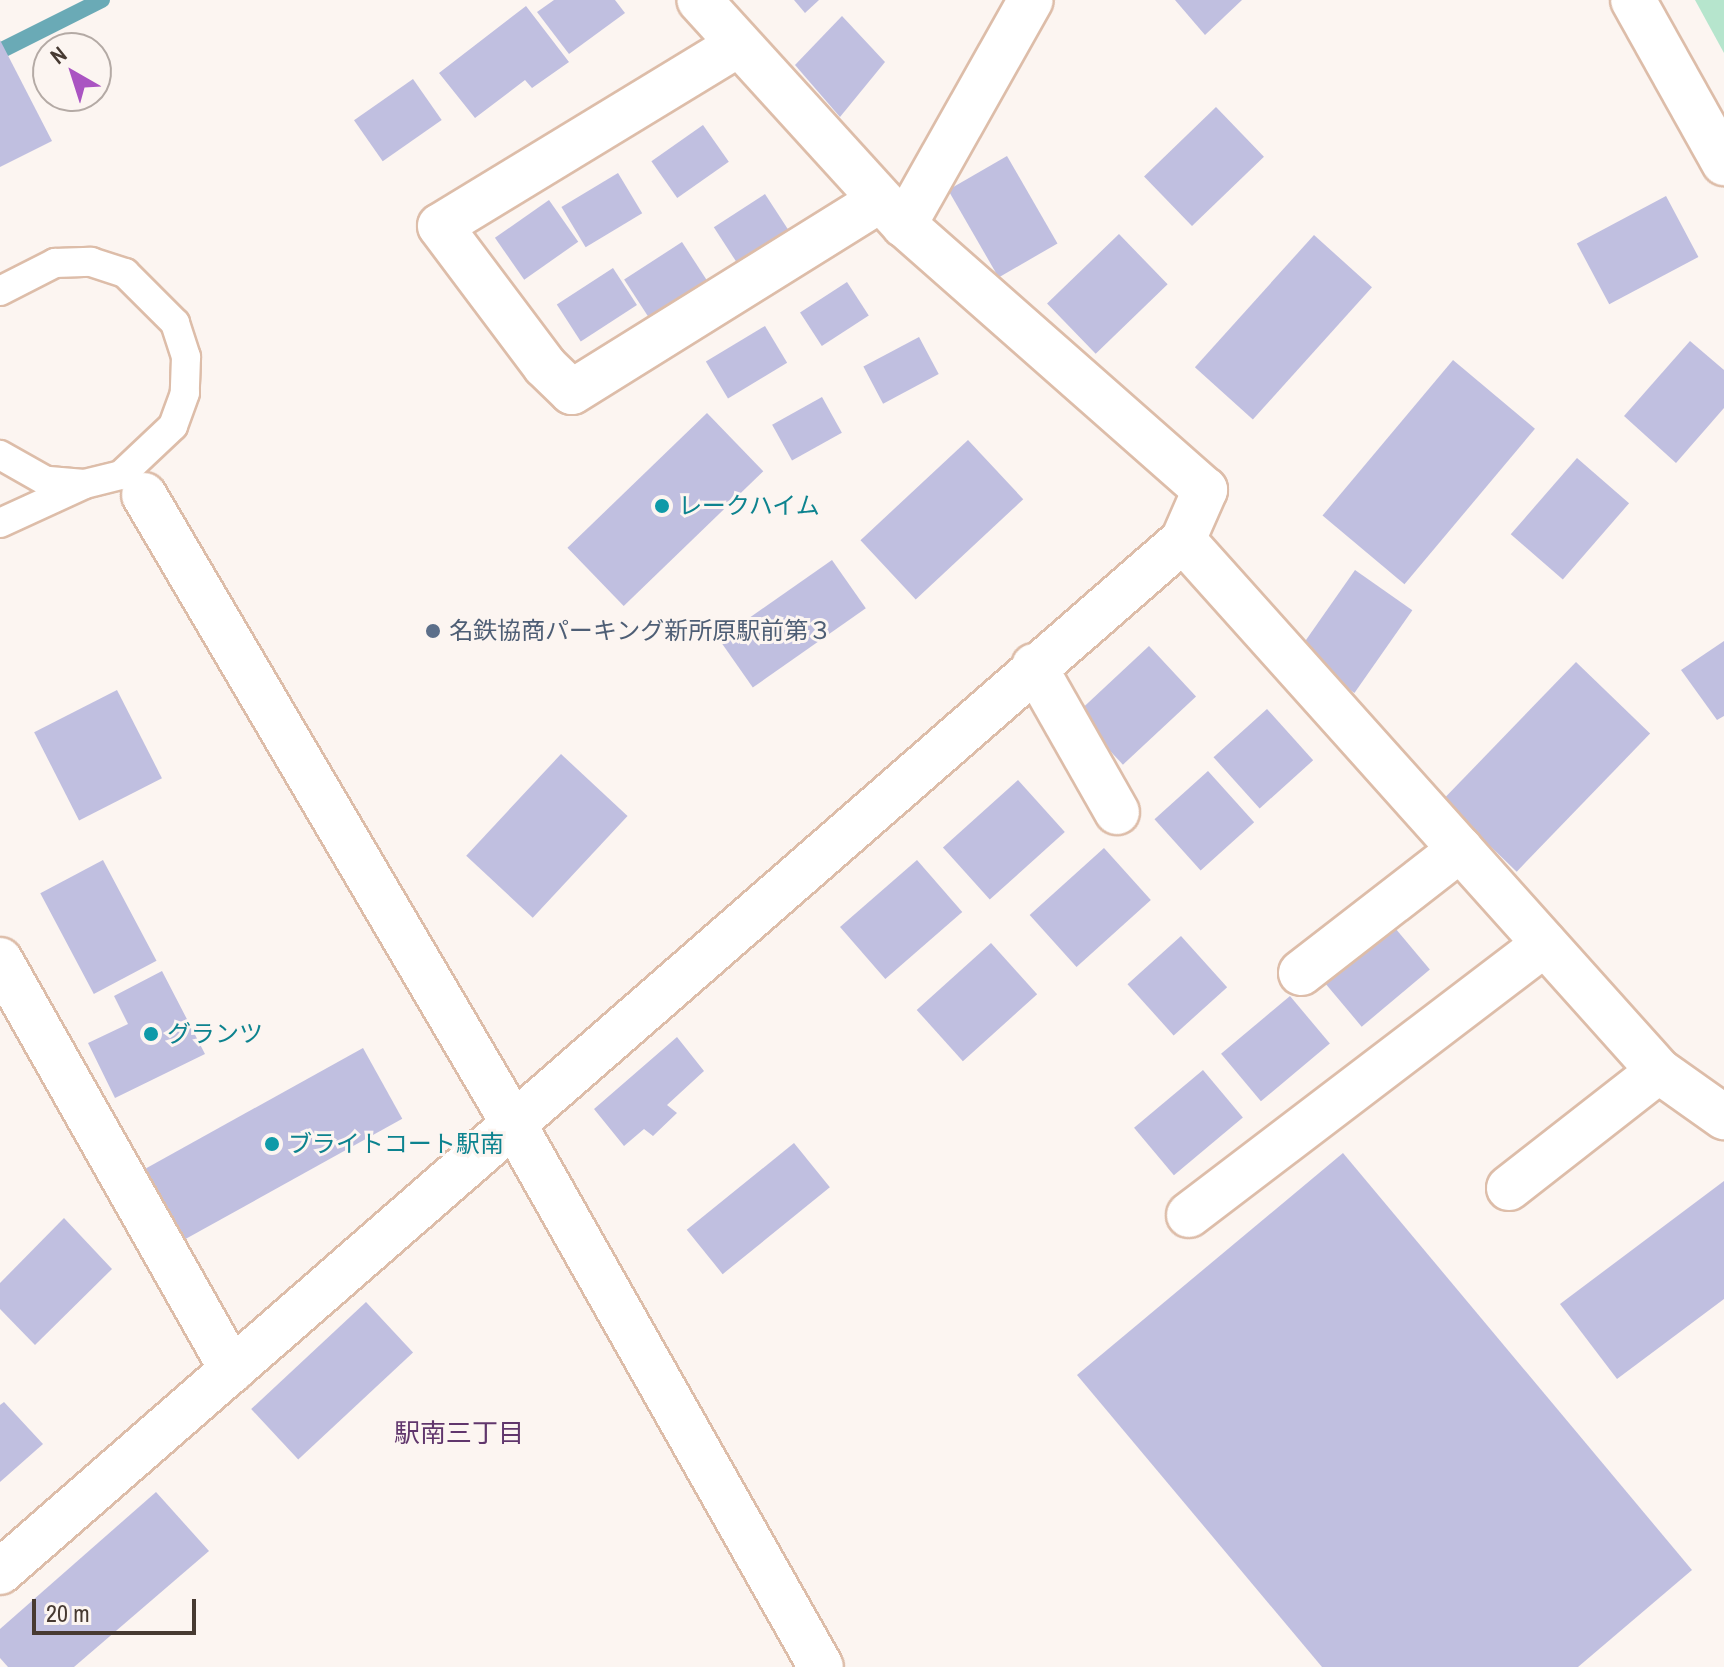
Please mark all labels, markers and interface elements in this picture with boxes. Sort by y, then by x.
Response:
north arrow [32,32,112,112]
text: N [44,39,73,71]
place label: レークハイム [678,492,822,520]
marker: レークハイム [653,497,671,515]
place label: 名鉄協商パーキング新所原駅前第３ [449,617,833,645]
marker: 名鉄協商パーキング新所原駅前第３ [424,622,442,640]
place label: グランツ [167,1020,263,1048]
marker: グランツ [142,1025,160,1043]
place label: ブライトコート駅南 [288,1130,504,1158]
marker: ブライトコート駅南 [263,1135,281,1153]
district label: 駅南三丁目 [394,1417,524,1449]
scale bar [36,1583,200,1633]
text: 20 m [46,1597,90,1629]

